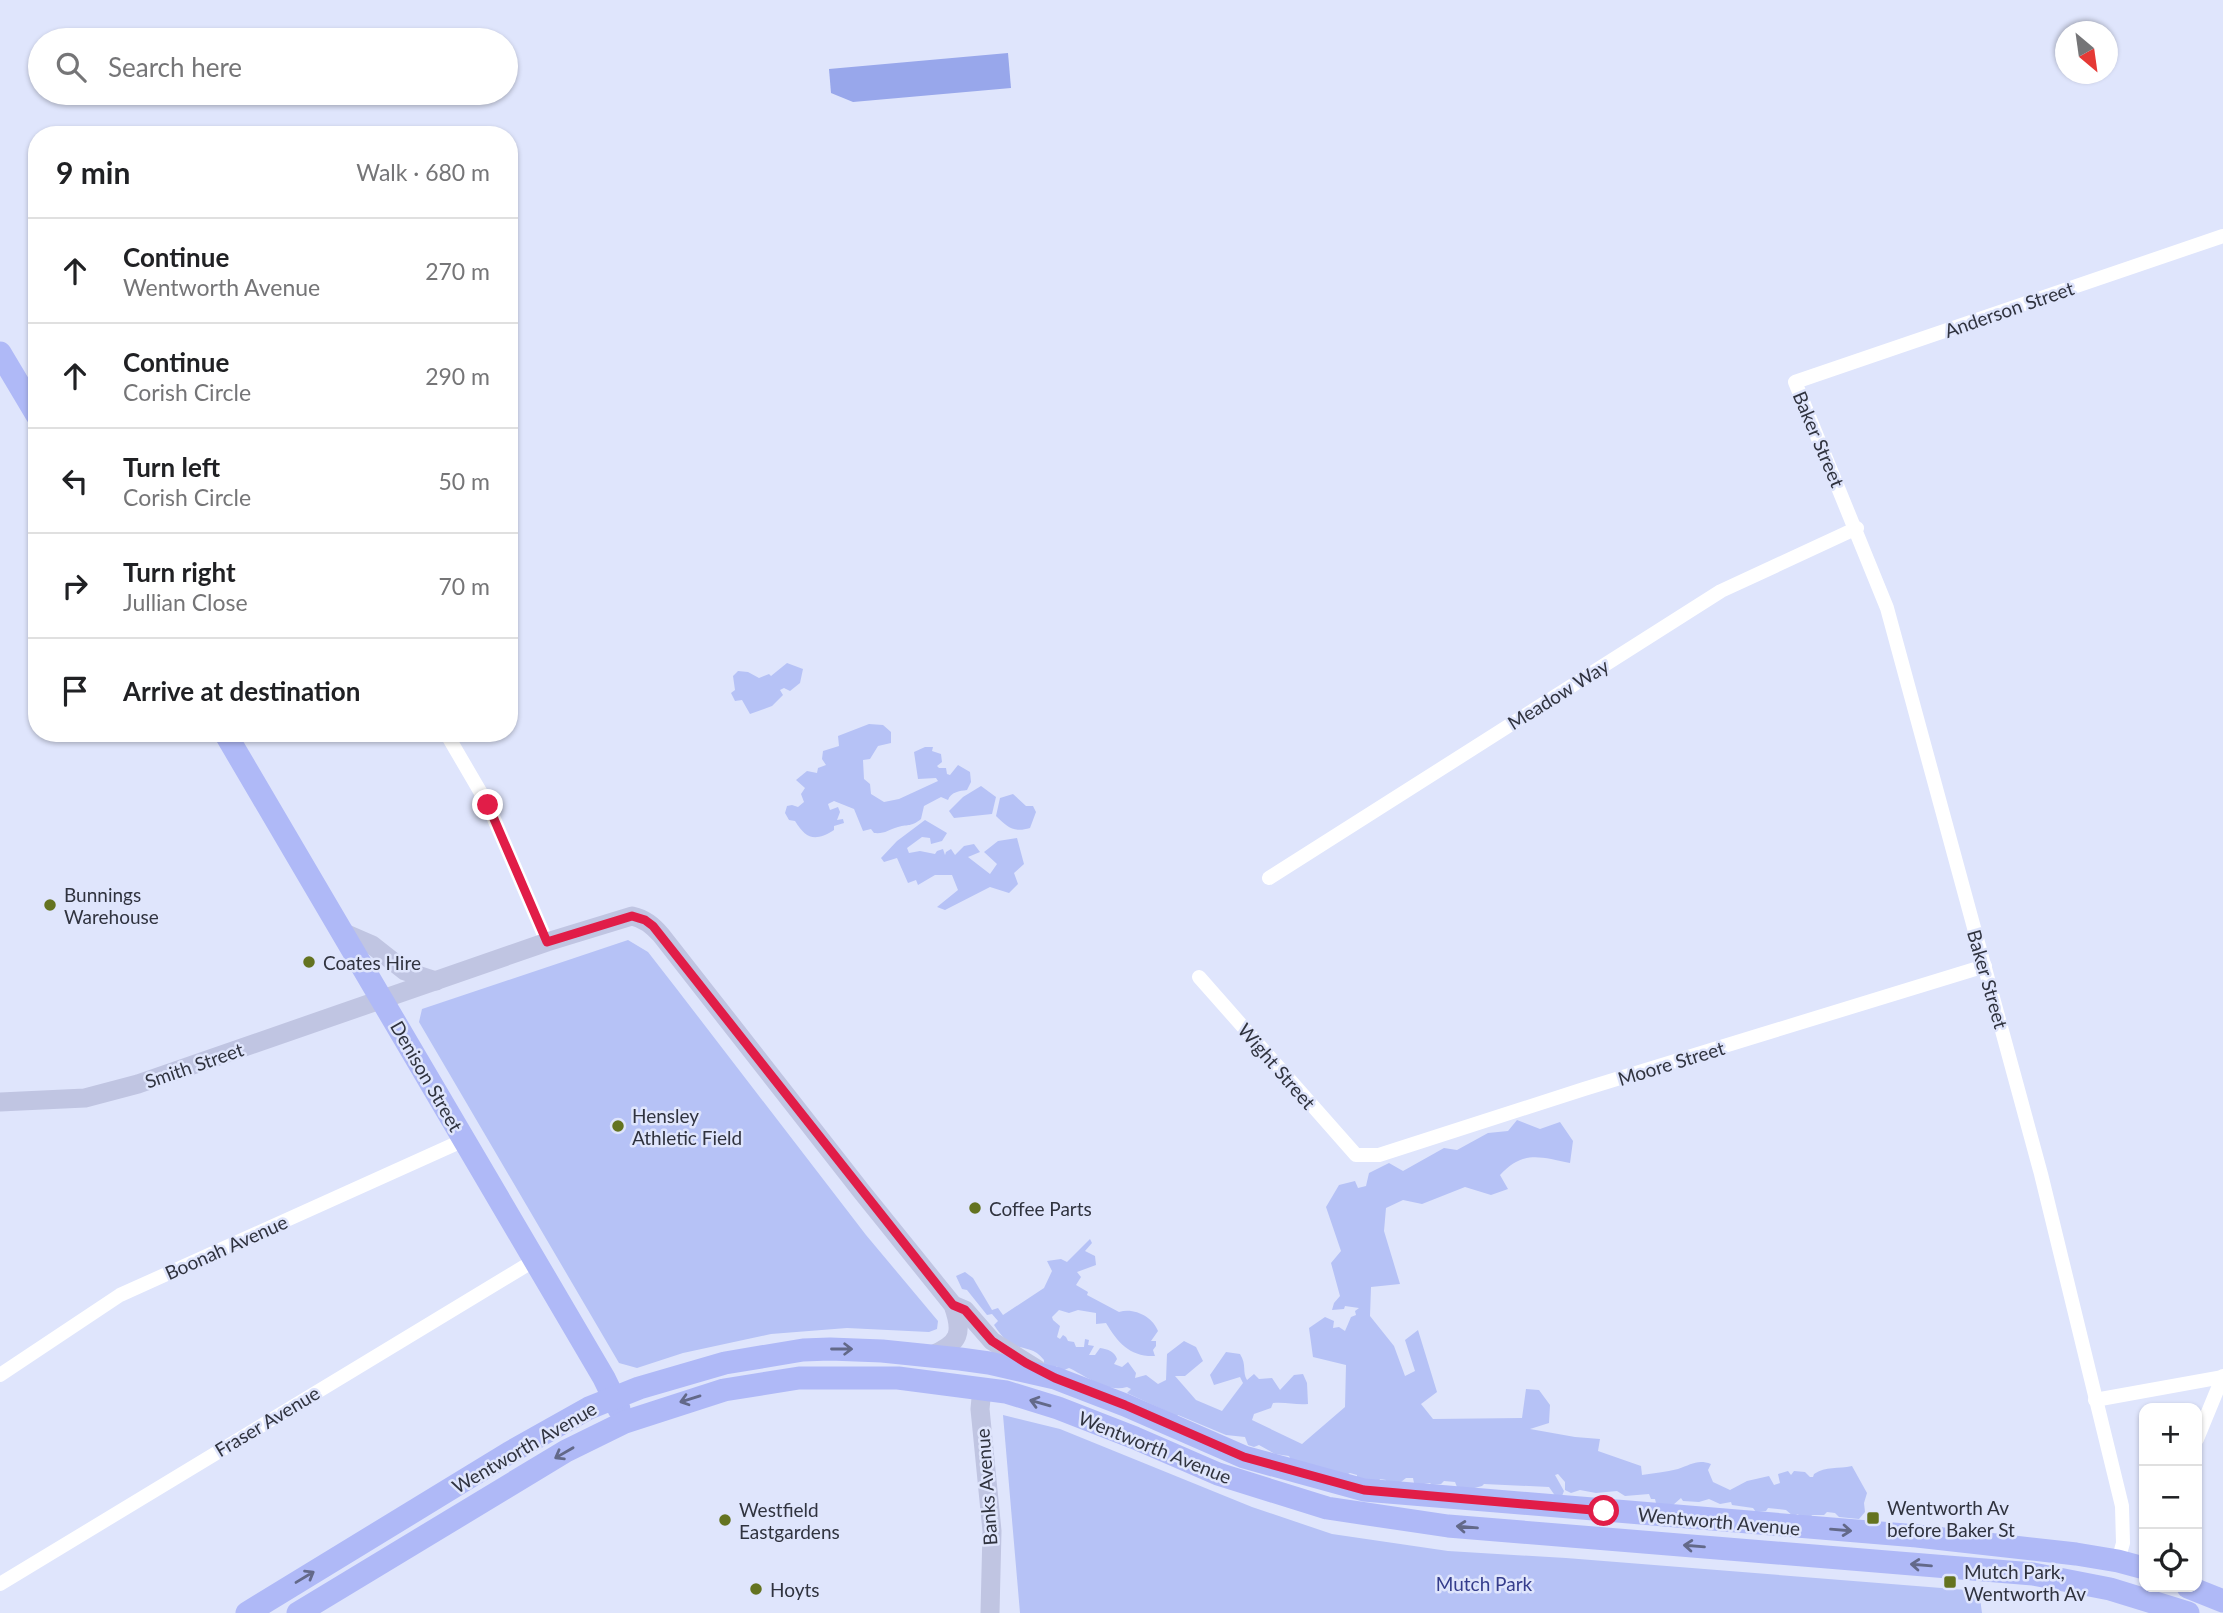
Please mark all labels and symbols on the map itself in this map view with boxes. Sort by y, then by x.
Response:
north arrow [2055,21,2118,84]
street label: Anderson Street [1941,276,2077,342]
street label: Baker Street [1788,387,1850,491]
street label: Meadow Way [1503,654,1613,734]
route end [472,789,503,820]
place label: Bunnings Warehouse [64,883,159,928]
marker: Bunnings Warehouse [42,897,58,913]
street label: Baker Street [1963,927,2013,1031]
place label: Coates Hire [323,951,421,974]
marker: Coates Hire [301,954,317,970]
street label: Denison Street [386,1017,468,1136]
street label: Wight Street [1233,1018,1321,1114]
street label: Moore Street [1615,1036,1727,1090]
street label: Smith Street [142,1037,246,1093]
place label: Hensley Athletic Field [632,1104,742,1149]
marker: Hensley Athletic Field [610,1118,626,1134]
place label: Coffee Parts [989,1197,1092,1220]
marker: Coffee Parts [967,1200,983,1216]
street label: Boonah Avenue [161,1210,291,1284]
one-way arrow [830,1342,853,1356]
street label: Fraser Avenue [210,1381,324,1461]
one-way arrow [679,1394,701,1407]
one-way arrow [1029,1395,1051,1408]
street label: Wentworth Avenue [448,1396,600,1498]
street label: Wentworth Avenue [1075,1406,1235,1488]
street label: Banks Avenue [970,1428,1002,1546]
one-way arrow [554,1447,575,1460]
route start [1588,1495,1619,1526]
place label: Wentworth Av before Baker St [1887,1496,2015,1541]
place label: Westfield Eastgardens [739,1498,840,1543]
street label: Wentworth Avenue [1637,1502,1801,1540]
marker: Wentworth Av before Baker St [1865,1510,1881,1526]
marker: Westfield Eastgardens [717,1512,733,1528]
one-way arrow [1457,1520,1479,1533]
one-way arrow [1830,1524,1852,1537]
one-way arrow [1683,1539,1706,1552]
one-way arrow [1910,1558,1933,1571]
place label: Mutch Park, Wentworth Av [1964,1560,2086,1605]
one-way arrow [294,1570,314,1584]
park label: Mutch Park [1436,1572,1533,1595]
marker: Mutch Park, Wentworth Av [1942,1574,1958,1590]
place label: Hoyts [770,1578,820,1601]
marker: Hoyts [748,1581,764,1597]

